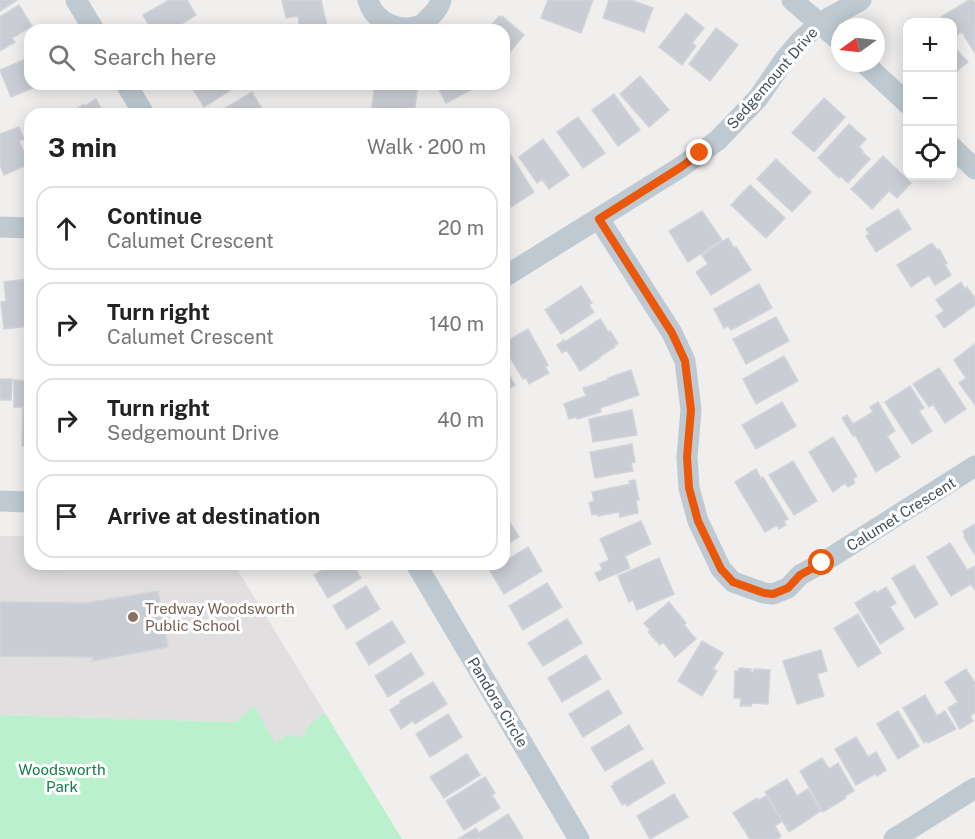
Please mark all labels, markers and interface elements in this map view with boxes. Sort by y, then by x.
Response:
north arrow [831,18,885,72]
map controls [903,18,957,180]
button: + [903,18,957,72]
search box [24,24,510,90]
street label: Sedgemount Drive [723,24,821,132]
icon: search [45,41,78,74]
text: Search here [93,44,217,70]
button: − [903,72,957,126]
button: locate [903,126,957,180]
text: 3 min [48,132,117,163]
text: Walk · 200 m [367,135,486,159]
route end [686,139,712,165]
text: Continue [107,203,202,229]
icon: ahead [50,212,83,245]
text: 20 m [438,216,484,240]
text: Calumet Crescent [107,229,274,253]
text: Turn right [107,299,210,325]
icon: right [50,308,83,341]
text: 140 m [429,312,484,336]
text: Calumet Crescent [107,325,274,349]
text: Turn right [107,395,210,421]
icon: right [50,404,83,437]
text: 40 m [437,408,484,432]
text: Sedgemount Drive [107,421,279,445]
street label: Calumet Crescent [843,474,959,554]
icon: arrive [50,500,83,533]
text: Arrive at destination [107,503,320,529]
route start [808,549,834,575]
place label: Tredway Woodsworth Public School [145,600,295,634]
marker: Tredway Woodsworth Public School [126,610,140,624]
street label: Pandora Circle [464,654,532,750]
park label: Woodsworth Park [18,761,106,795]

